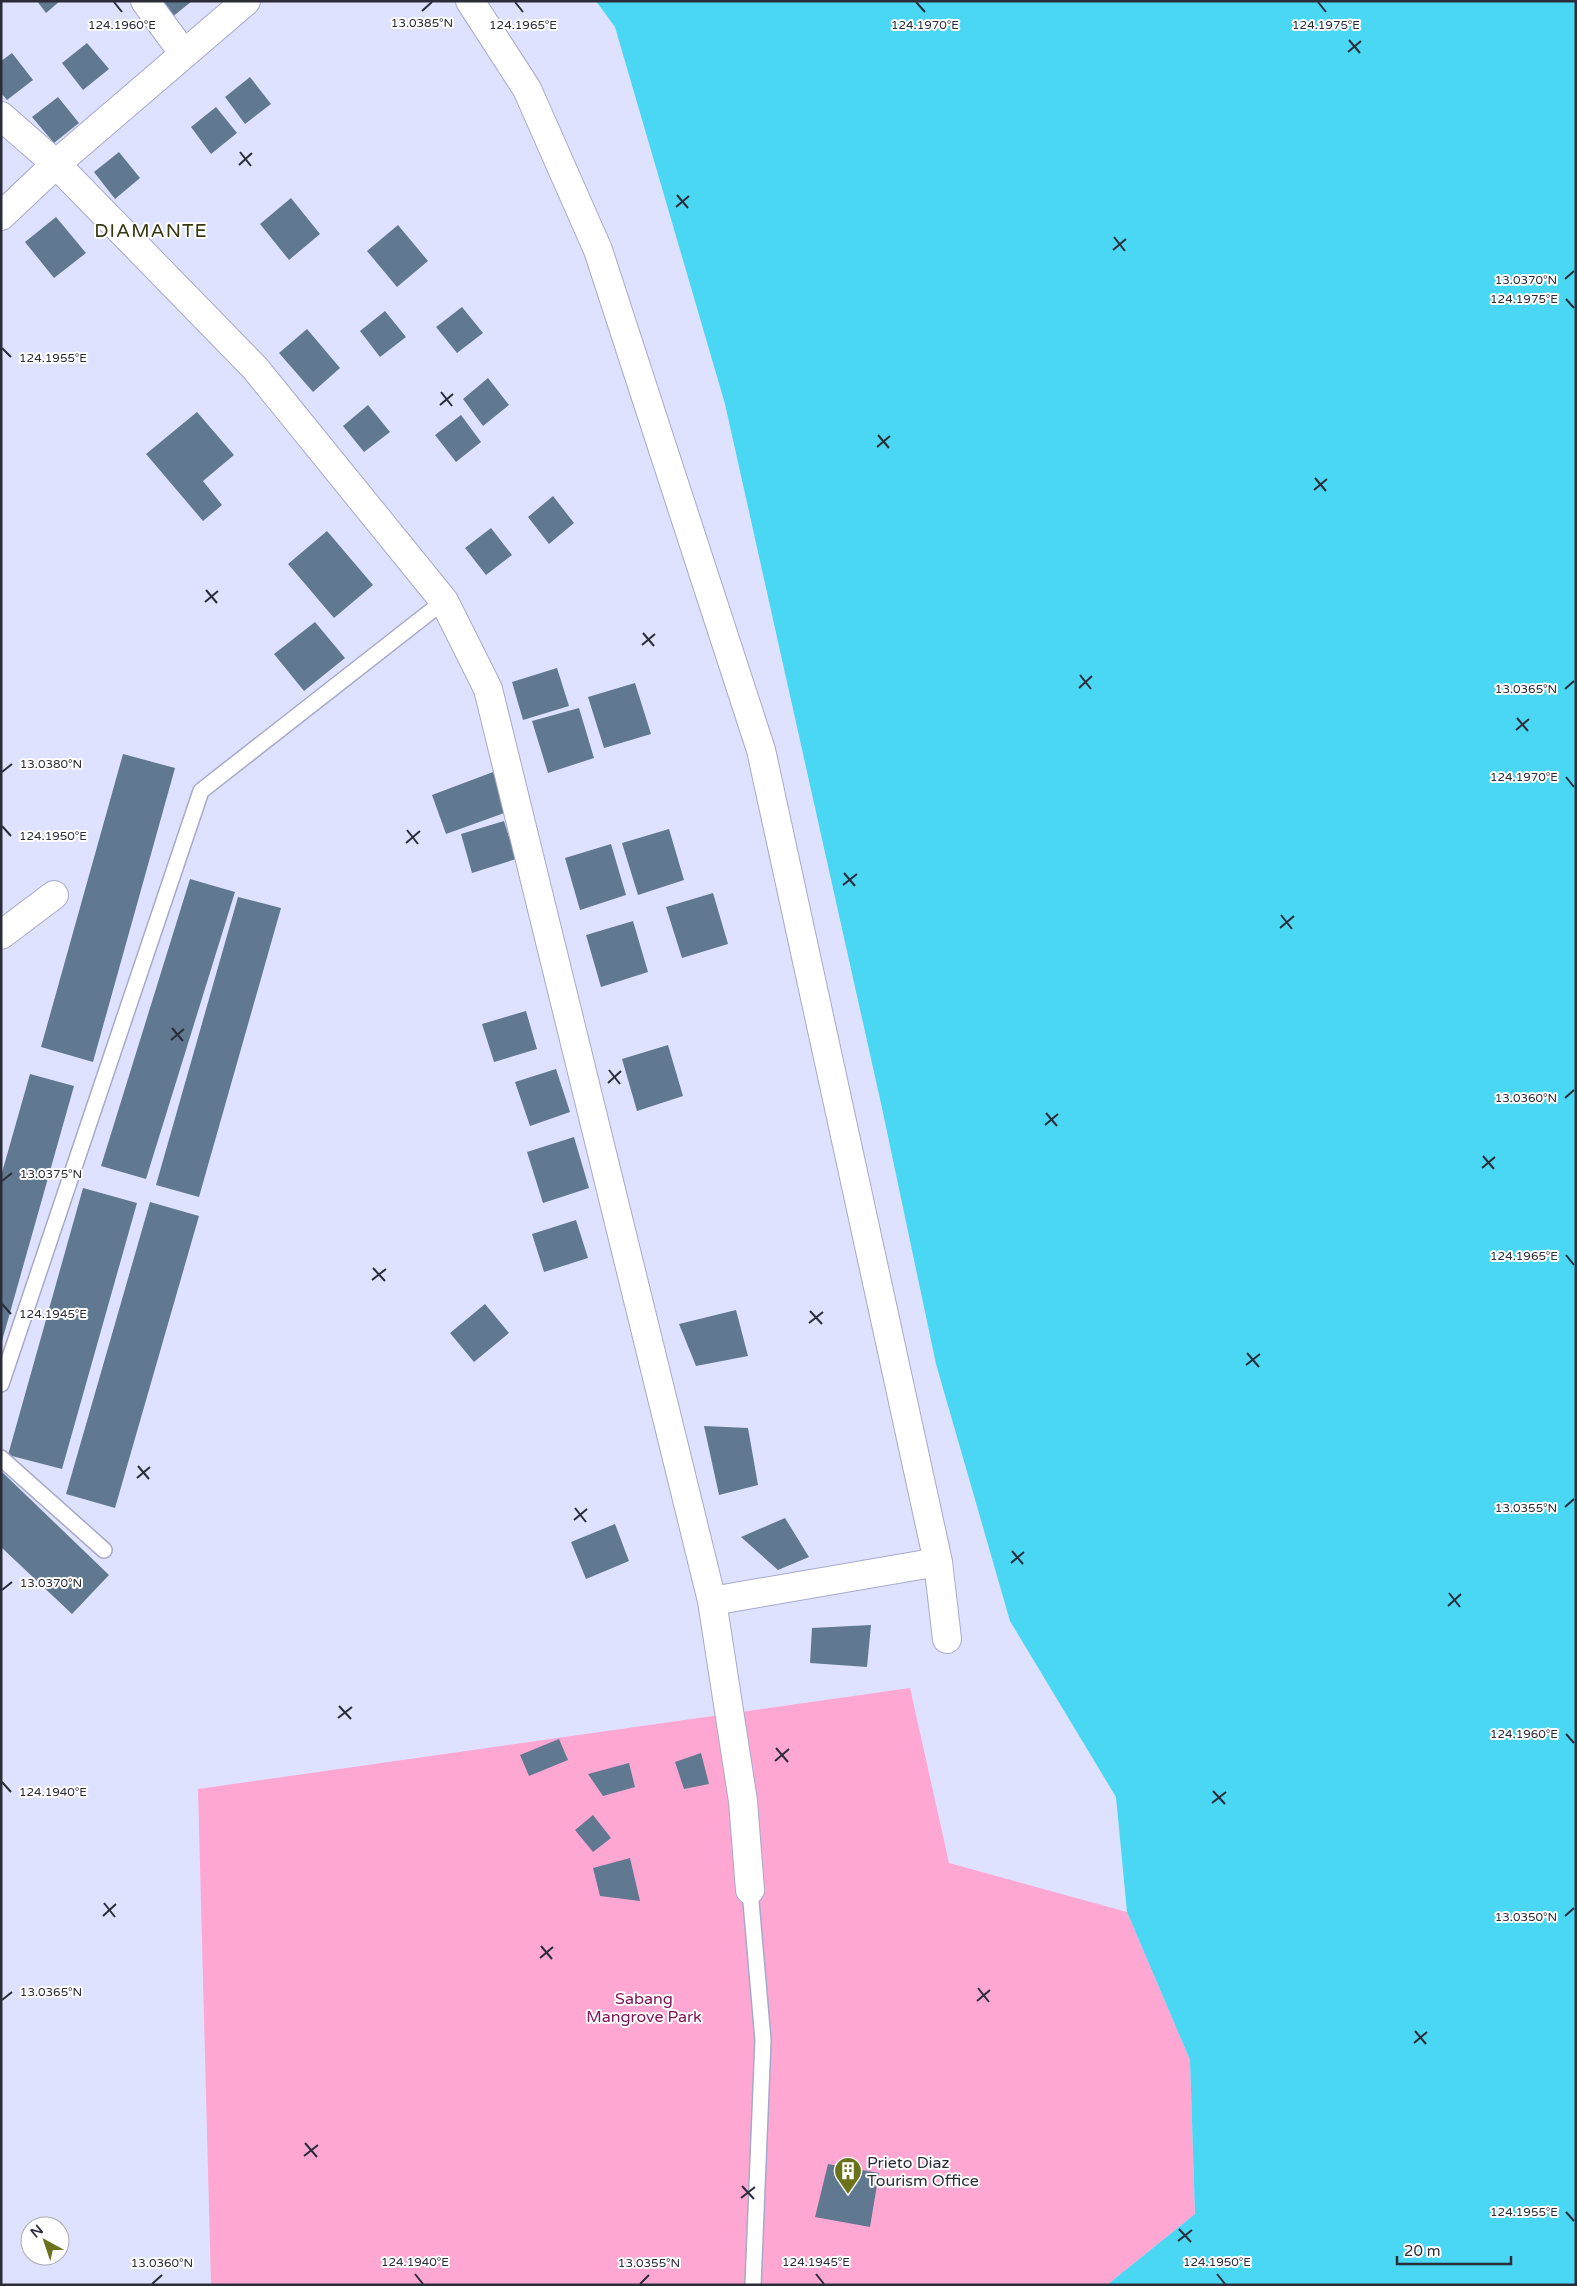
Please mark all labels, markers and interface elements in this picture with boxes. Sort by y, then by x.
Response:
text: 13.0385°N [391,16,453,30]
text: 124.1960°E [88,18,156,32]
text: 124.1965°E [489,18,557,32]
text: 124.1970°E [891,18,959,32]
text: 124.1975°E [1292,18,1360,32]
district label: DIAMANTE [94,220,208,242]
text: 13.0370°N [1495,273,1557,287]
text: 124.1975°E [1490,292,1558,306]
text: 124.1955°E [19,351,87,365]
text: 13.0365°N [1495,682,1557,696]
text: 13.0380°N [20,757,82,771]
text: 124.1970°E [1490,770,1558,784]
text: 124.1950°E [19,829,87,843]
text: 13.0360°N [1495,1091,1557,1105]
text: 13.0375°N [20,1167,82,1181]
text: 124.1965°E [1490,1249,1558,1263]
text: 124.1945°E [19,1307,87,1321]
text: 13.0355°N [1495,1501,1557,1515]
text: 13.0370°N [20,1576,82,1590]
text: 124.1960°E [1490,1727,1558,1741]
text: 124.1940°E [19,1785,87,1799]
text: 13.0350°N [1495,1910,1557,1924]
text: 13.0365°N [20,1985,82,1999]
park label: Sabang Mangrove Park [586,1989,702,2027]
place label: Prieto Diaz Tourism Office [867,2153,979,2191]
building icon: Prieto Diaz Tourism Office [833,2156,863,2195]
text: 124.1955°E [1490,2205,1558,2219]
north arrow [20,2216,70,2266]
text: N [27,2221,47,2242]
scale bar [1397,2234,1511,2266]
text: 20 m [1404,2242,1441,2260]
text: 124.1940°E [381,2255,449,2269]
text: 124.1945°E [782,2255,850,2269]
text: 124.1950°E [1183,2255,1251,2269]
text: 13.0360°N [131,2256,193,2270]
text: 13.0355°N [618,2256,680,2270]

